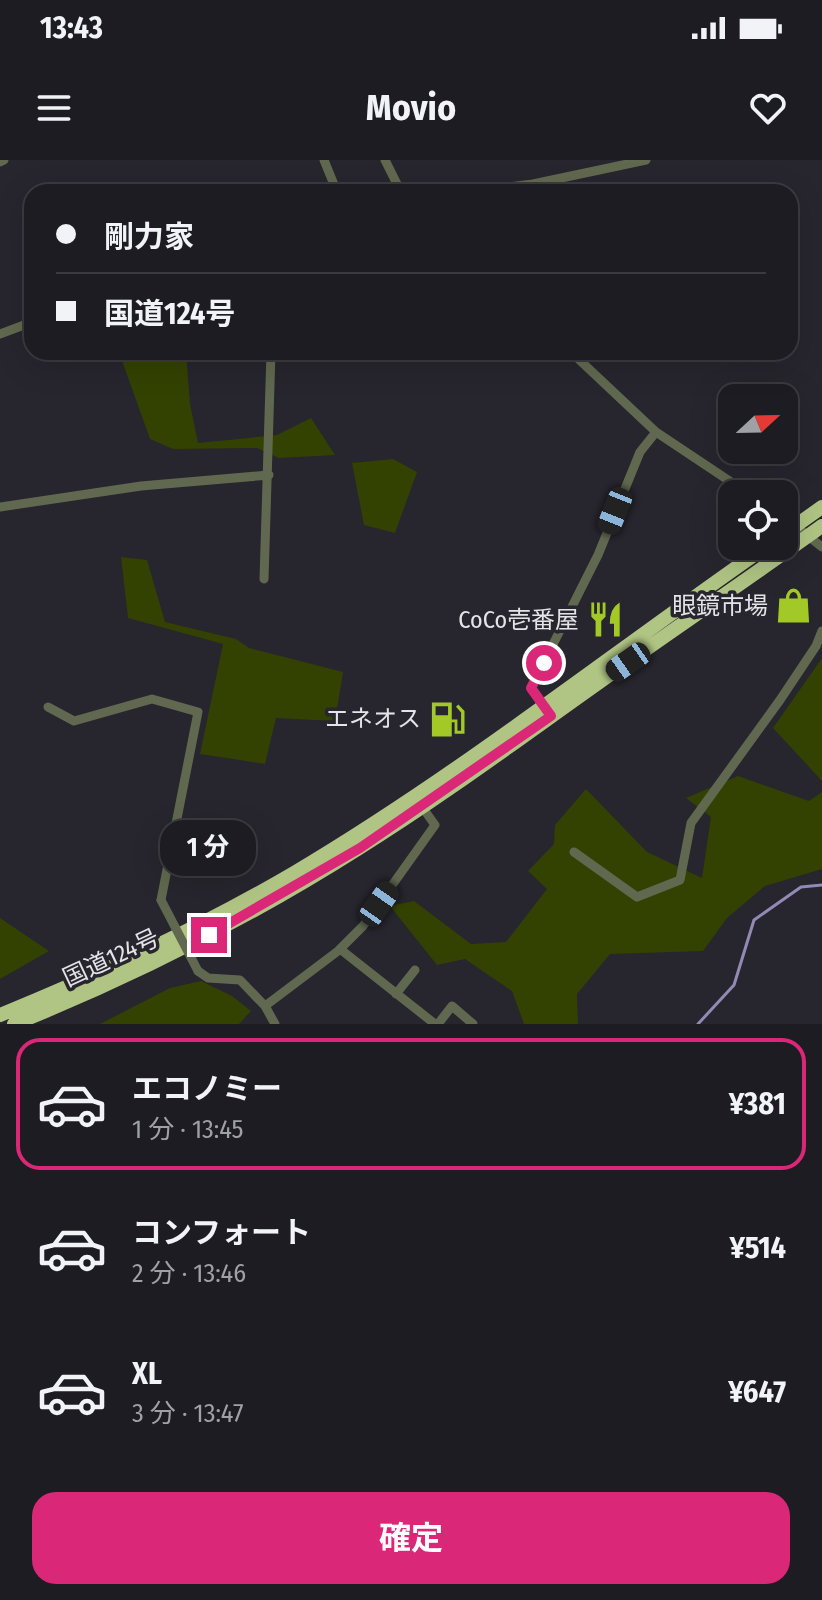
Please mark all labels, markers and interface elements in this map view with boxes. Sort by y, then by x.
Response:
text: 13:43 [40,10,103,46]
icon: menu [32,86,76,130]
text: Movio [366,86,456,130]
icon: heart [746,86,790,130]
text: 剛力家 [104,219,194,255]
text: 国道124号 [104,296,235,332]
north arrow [718,384,798,464]
map controls [718,384,798,560]
button: locate [718,480,798,560]
car [595,484,635,538]
shop icon: 眼鏡市場 [775,587,813,625]
place label: 眼鏡市場 [672,592,768,620]
restaurant icon: CoCo壱番屋 [586,601,624,639]
place label: CoCo壱番屋 [458,606,579,634]
car [601,638,655,686]
route start [526,645,562,681]
fuel station icon: エネオス [428,700,466,738]
place label: エネオス [325,705,421,733]
callout: 1 分 [161,819,257,875]
text: 1 分 [187,832,229,863]
car [355,877,403,931]
route end [191,917,227,953]
street label: 国道124号 [58,924,164,992]
icon: car [36,1068,108,1140]
text: エコノミー [132,1071,282,1107]
text: ¥381 [729,1086,786,1122]
text: 1 分 · 13:45 [132,1114,244,1145]
icon: car [36,1212,108,1284]
text: コンフォート [132,1215,311,1251]
text: ¥514 [730,1230,786,1266]
text: 2 分 · 13:46 [132,1258,246,1289]
icon: car [36,1356,108,1428]
text: XL [132,1356,162,1392]
text: ¥647 [728,1374,786,1410]
text: 3 分 · 13:47 [132,1398,243,1429]
button: 確定 [32,1492,790,1584]

